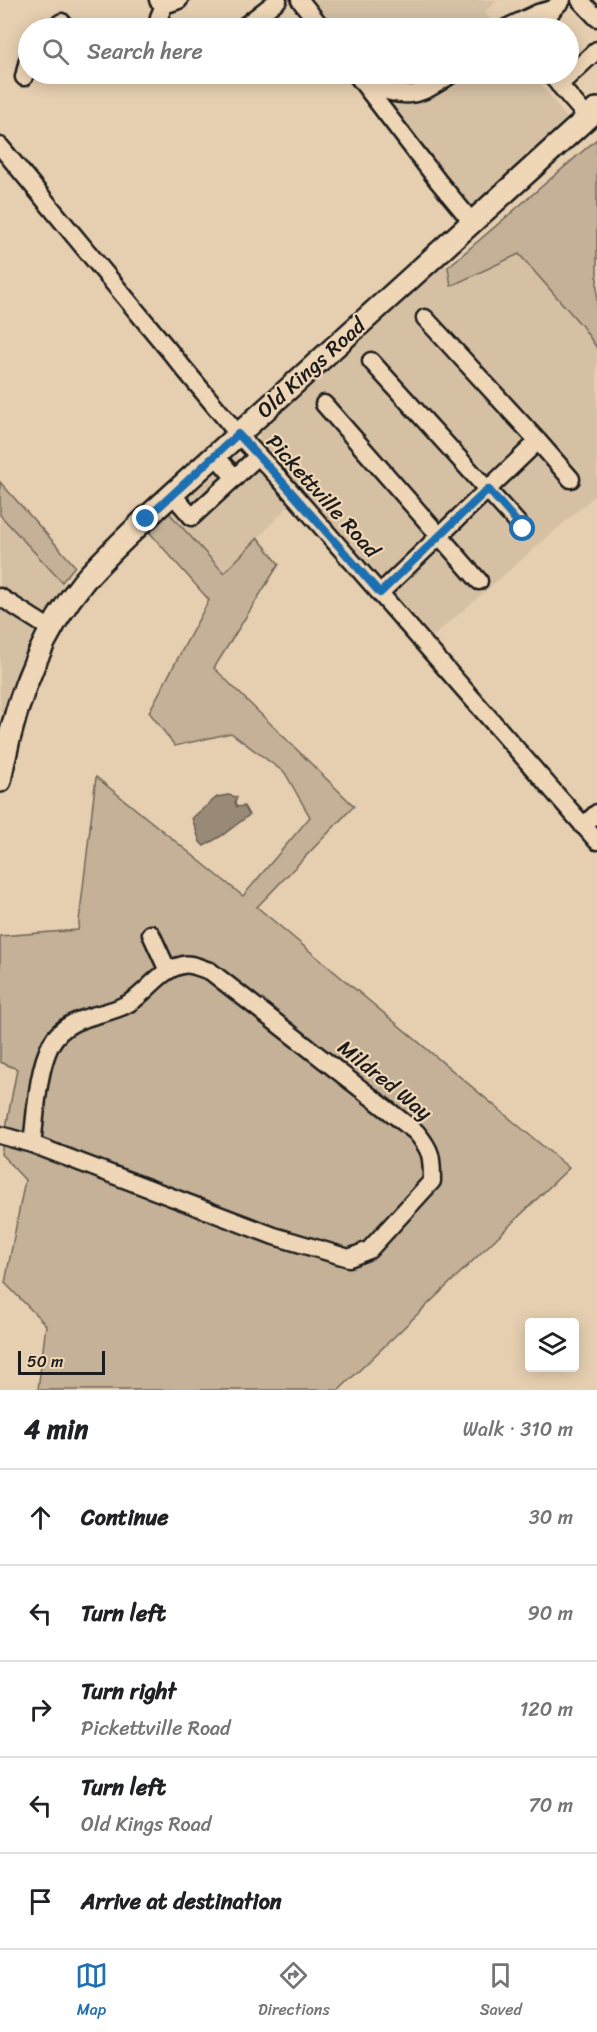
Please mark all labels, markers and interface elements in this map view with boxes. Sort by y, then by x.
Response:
search box [18,18,579,84]
text: Search here [87,32,203,71]
icon: search [39,35,72,68]
street label: Old Kings Road [247,307,376,428]
street label: Pickettville Road [256,425,391,569]
route end [132,505,158,531]
route start [509,515,535,541]
street label: Mildred Way [329,1030,441,1131]
map controls [525,1318,579,1372]
button: layers [525,1318,579,1372]
text: 50 m [27,1347,63,1376]
scale bar [18,1348,105,1376]
text: 4 min [24,1406,88,1452]
text: Walk · 310 m [463,1412,573,1447]
text: Continue [81,1498,169,1537]
text: 30 m [529,1500,573,1535]
icon: ahead [24,1501,57,1534]
text: Turn left [81,1594,166,1633]
text: 90 m [528,1596,573,1631]
icon: left [24,1597,57,1630]
text: Turn right [81,1672,176,1711]
text: 120 m [520,1692,573,1727]
icon: right [24,1693,57,1726]
text: Pickettville Road [81,1711,231,1746]
text: Turn left [81,1768,166,1807]
text: 70 m [528,1788,573,1823]
icon: left [24,1789,57,1822]
text: Old Kings Road [81,1807,211,1842]
text: Arrive at destination [81,1882,282,1921]
icon: arrive [24,1885,57,1918]
tab: Map [75,1959,108,2024]
tab: Directions [258,1959,330,2024]
tab: Saved [480,1959,522,2024]

